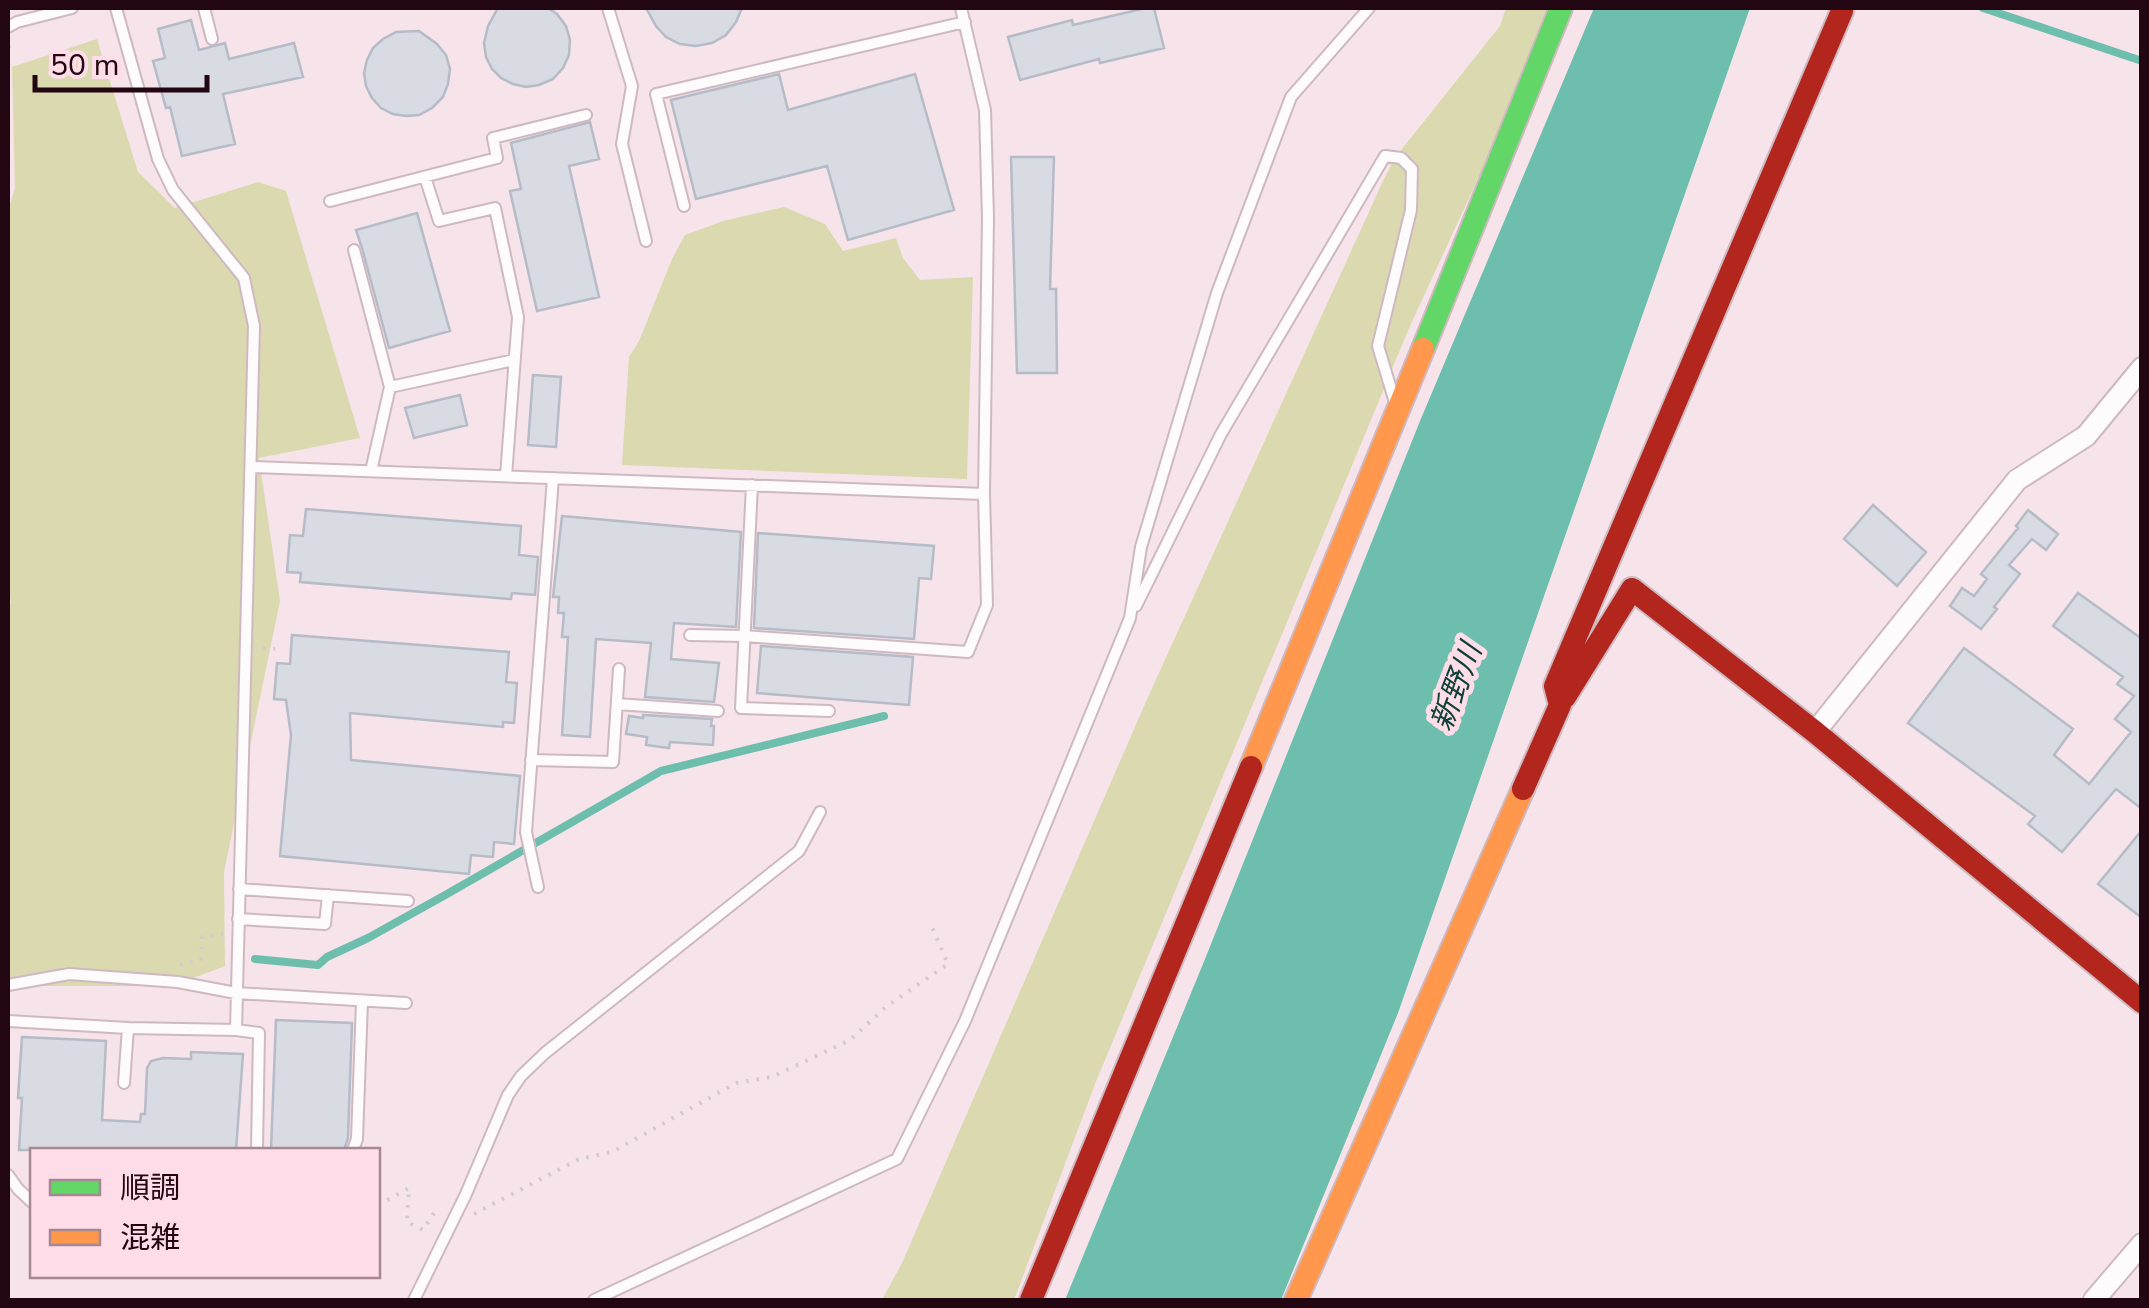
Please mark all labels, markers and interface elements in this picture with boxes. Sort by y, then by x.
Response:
scale bar [35,30,208,92]
text: 50 m [50,45,119,86]
water label: 新野川 [1421,635,1493,737]
legend [30,1148,380,1278]
text: 順調 [120,1168,180,1209]
text: 混雑 [120,1218,180,1259]

